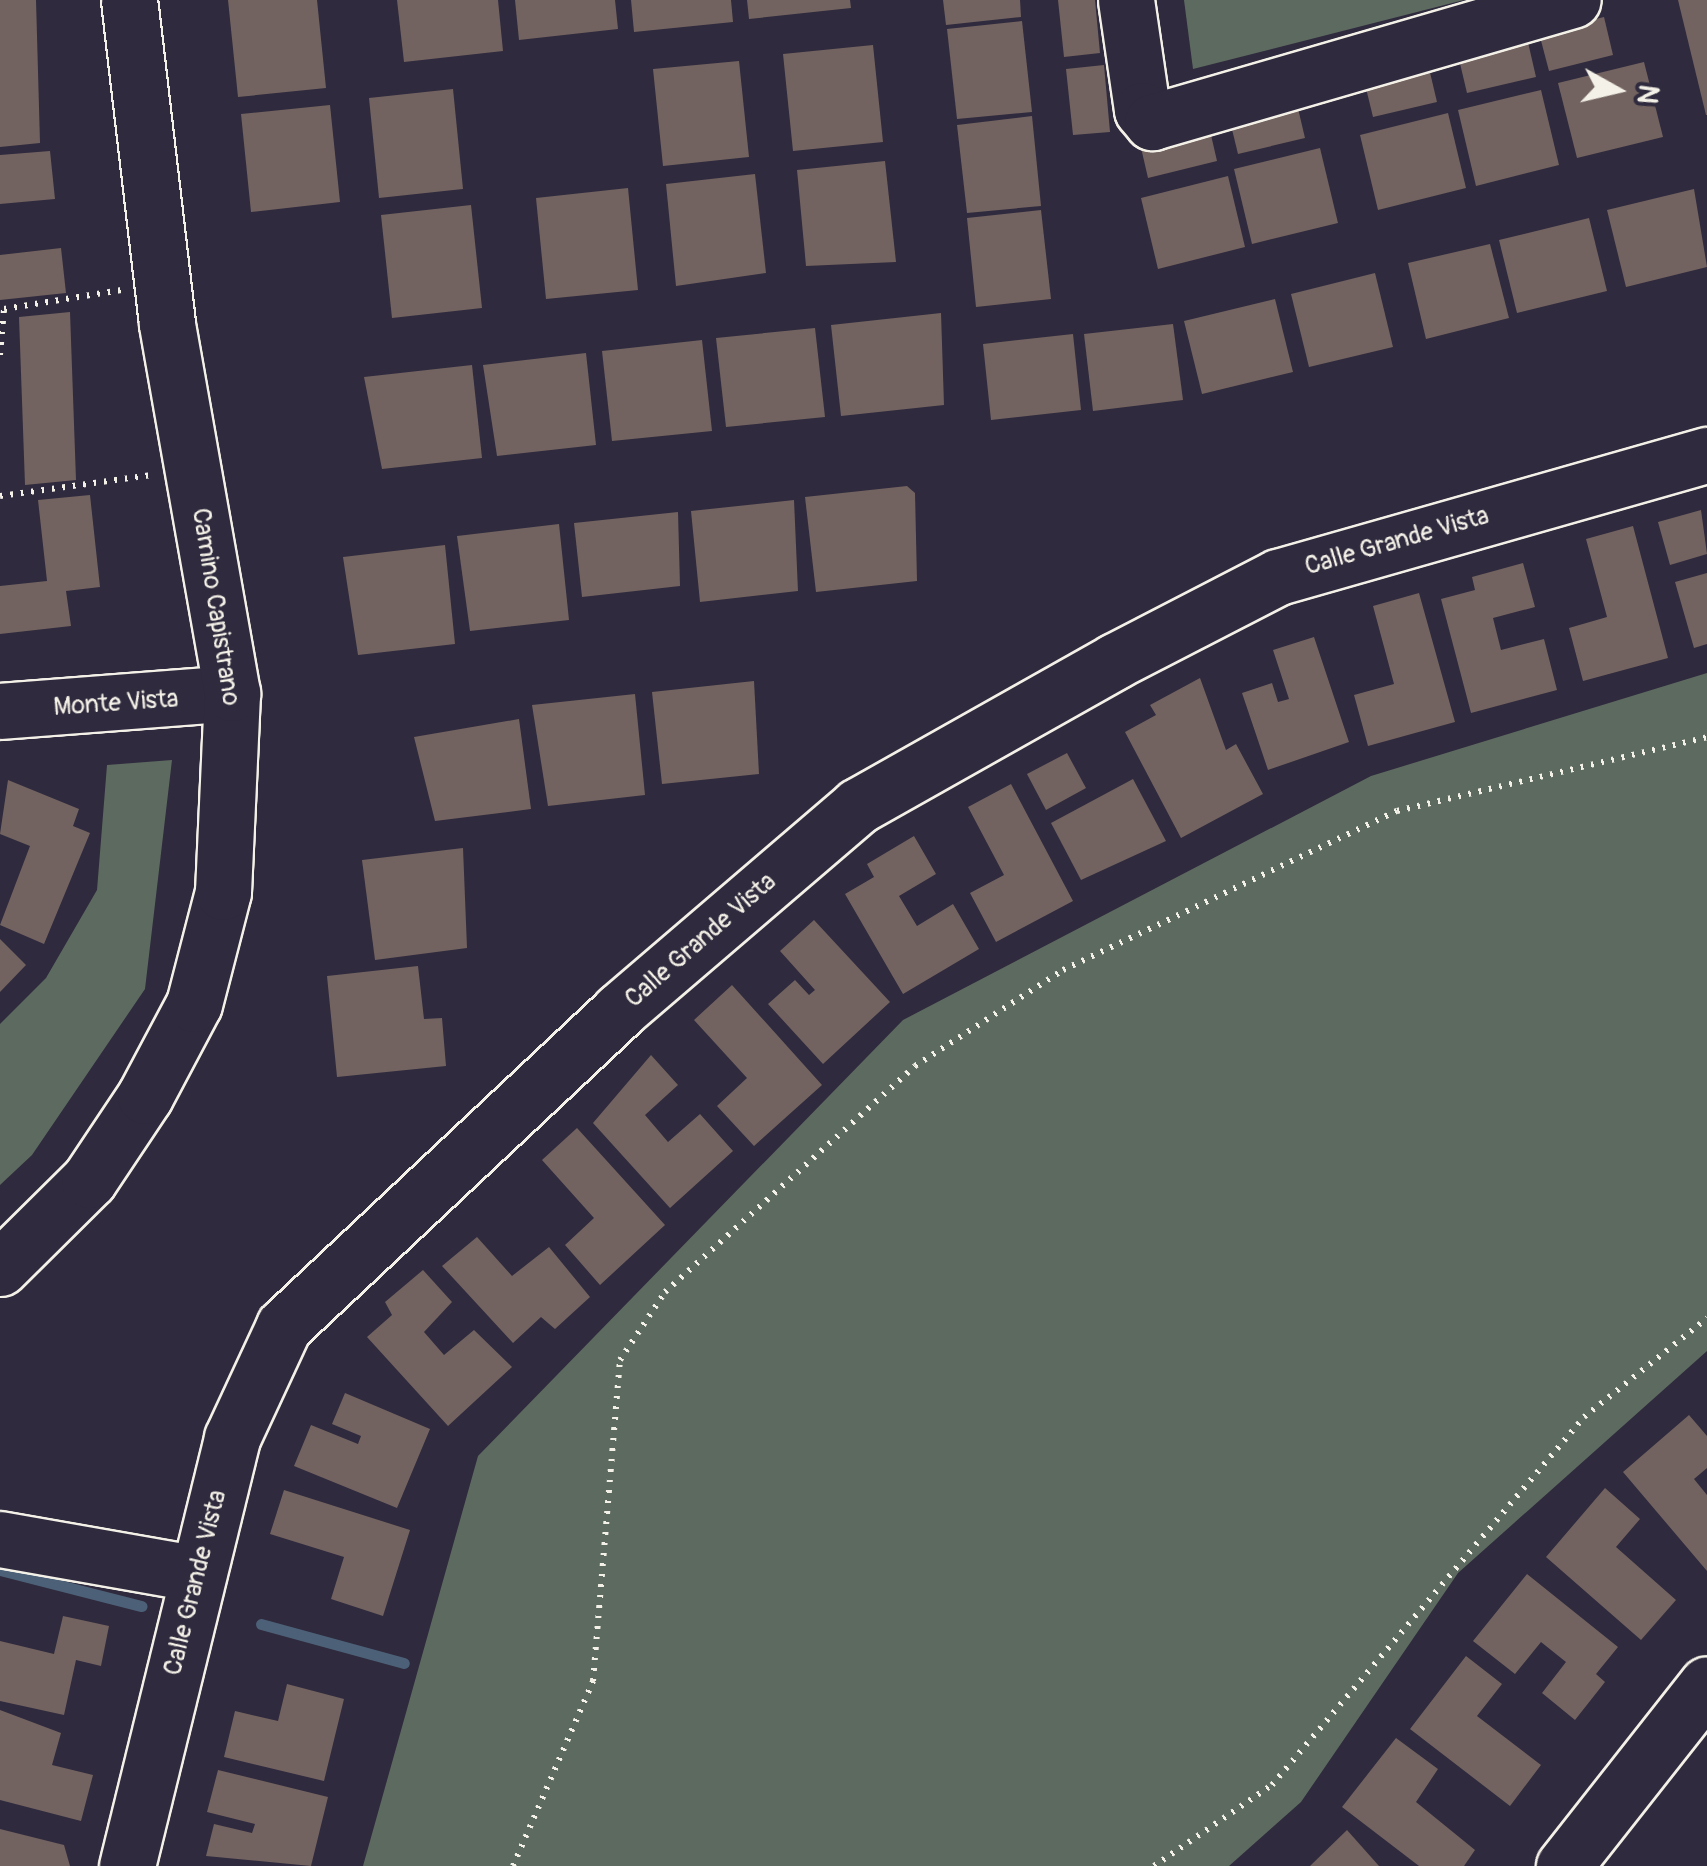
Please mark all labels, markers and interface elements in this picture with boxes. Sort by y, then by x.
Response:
north arrow [1567,40,1667,140]
text: N [1629,82,1666,106]
street label: Calle Grande Vista [1302,501,1492,583]
street label: Camino Capistrano [185,506,245,708]
street label: Monte Vista [53,685,179,723]
street label: Calle Grande Vista [620,867,782,1015]
street label: Calle Grande Vista [158,1487,234,1679]

